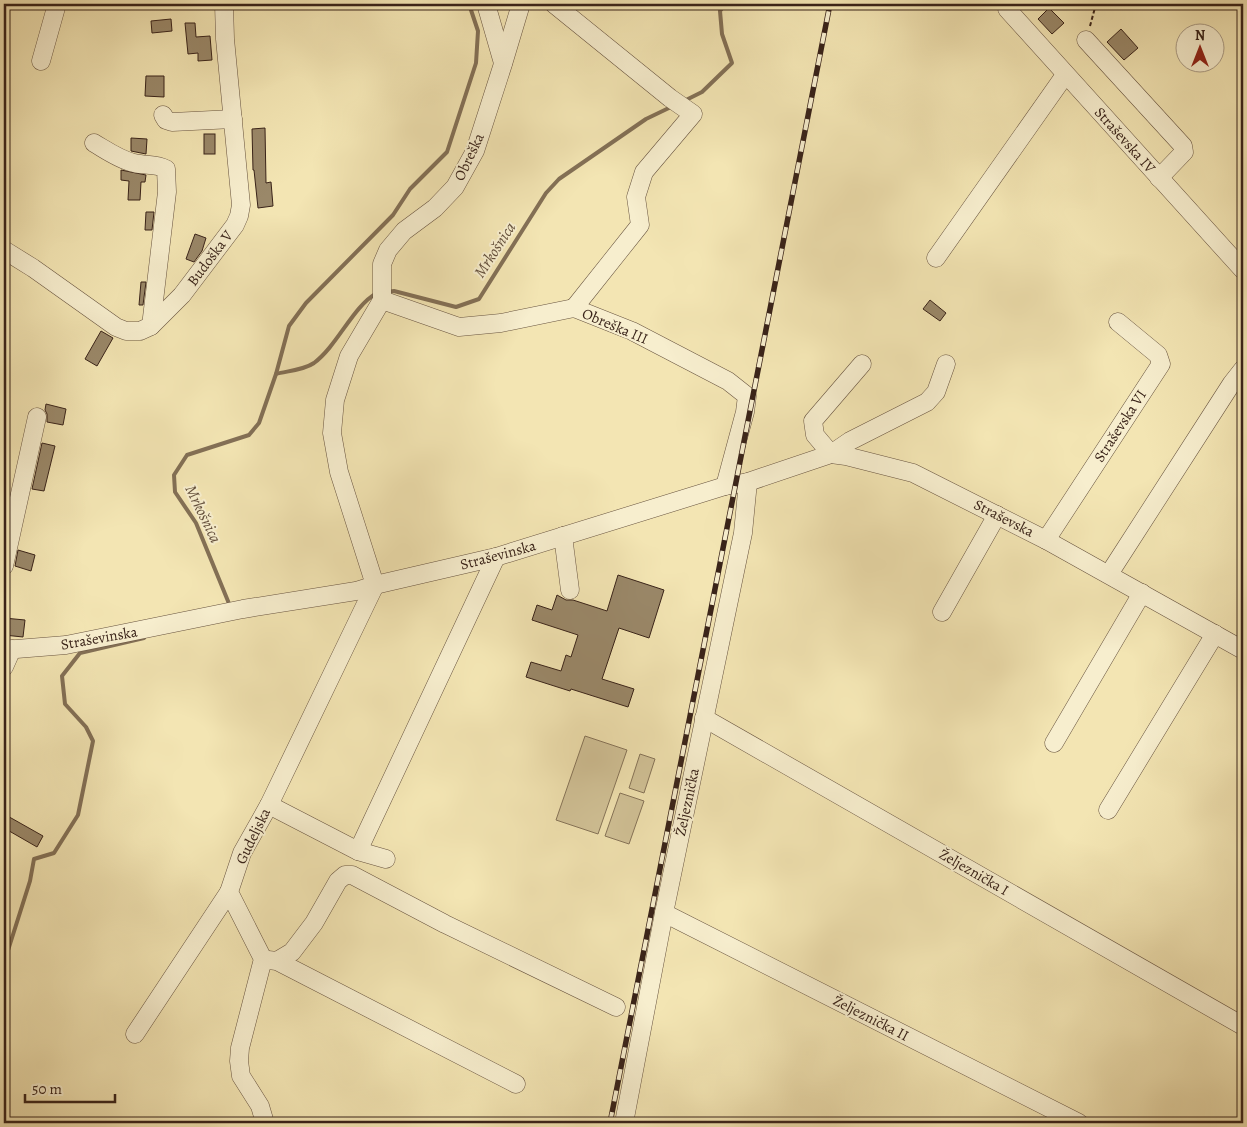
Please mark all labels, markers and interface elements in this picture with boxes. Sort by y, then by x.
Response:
north arrow [1174,22,1224,72]
text: N [1195,26,1205,45]
street label: Straševska IV [1090,103,1161,178]
street label: Obreška [449,130,489,184]
water label: Mrkošnica [469,218,521,282]
street label: Budoška V [182,225,238,290]
street label: Obreška III [579,303,651,349]
street label: Straševska VI [1089,386,1151,466]
water label: Mrkošnica [180,481,227,547]
street label: Straševska [970,494,1038,542]
street label: Straševinska [458,535,538,575]
street label: Straševinska [59,621,139,655]
street label: Željeznička [670,766,704,838]
street label: Gudeljska [231,805,275,867]
street label: Željeznička I [936,844,1012,900]
street label: Željeznička II [830,990,912,1046]
scale bar [25,1072,115,1104]
text: 50 m [32,1079,62,1099]

